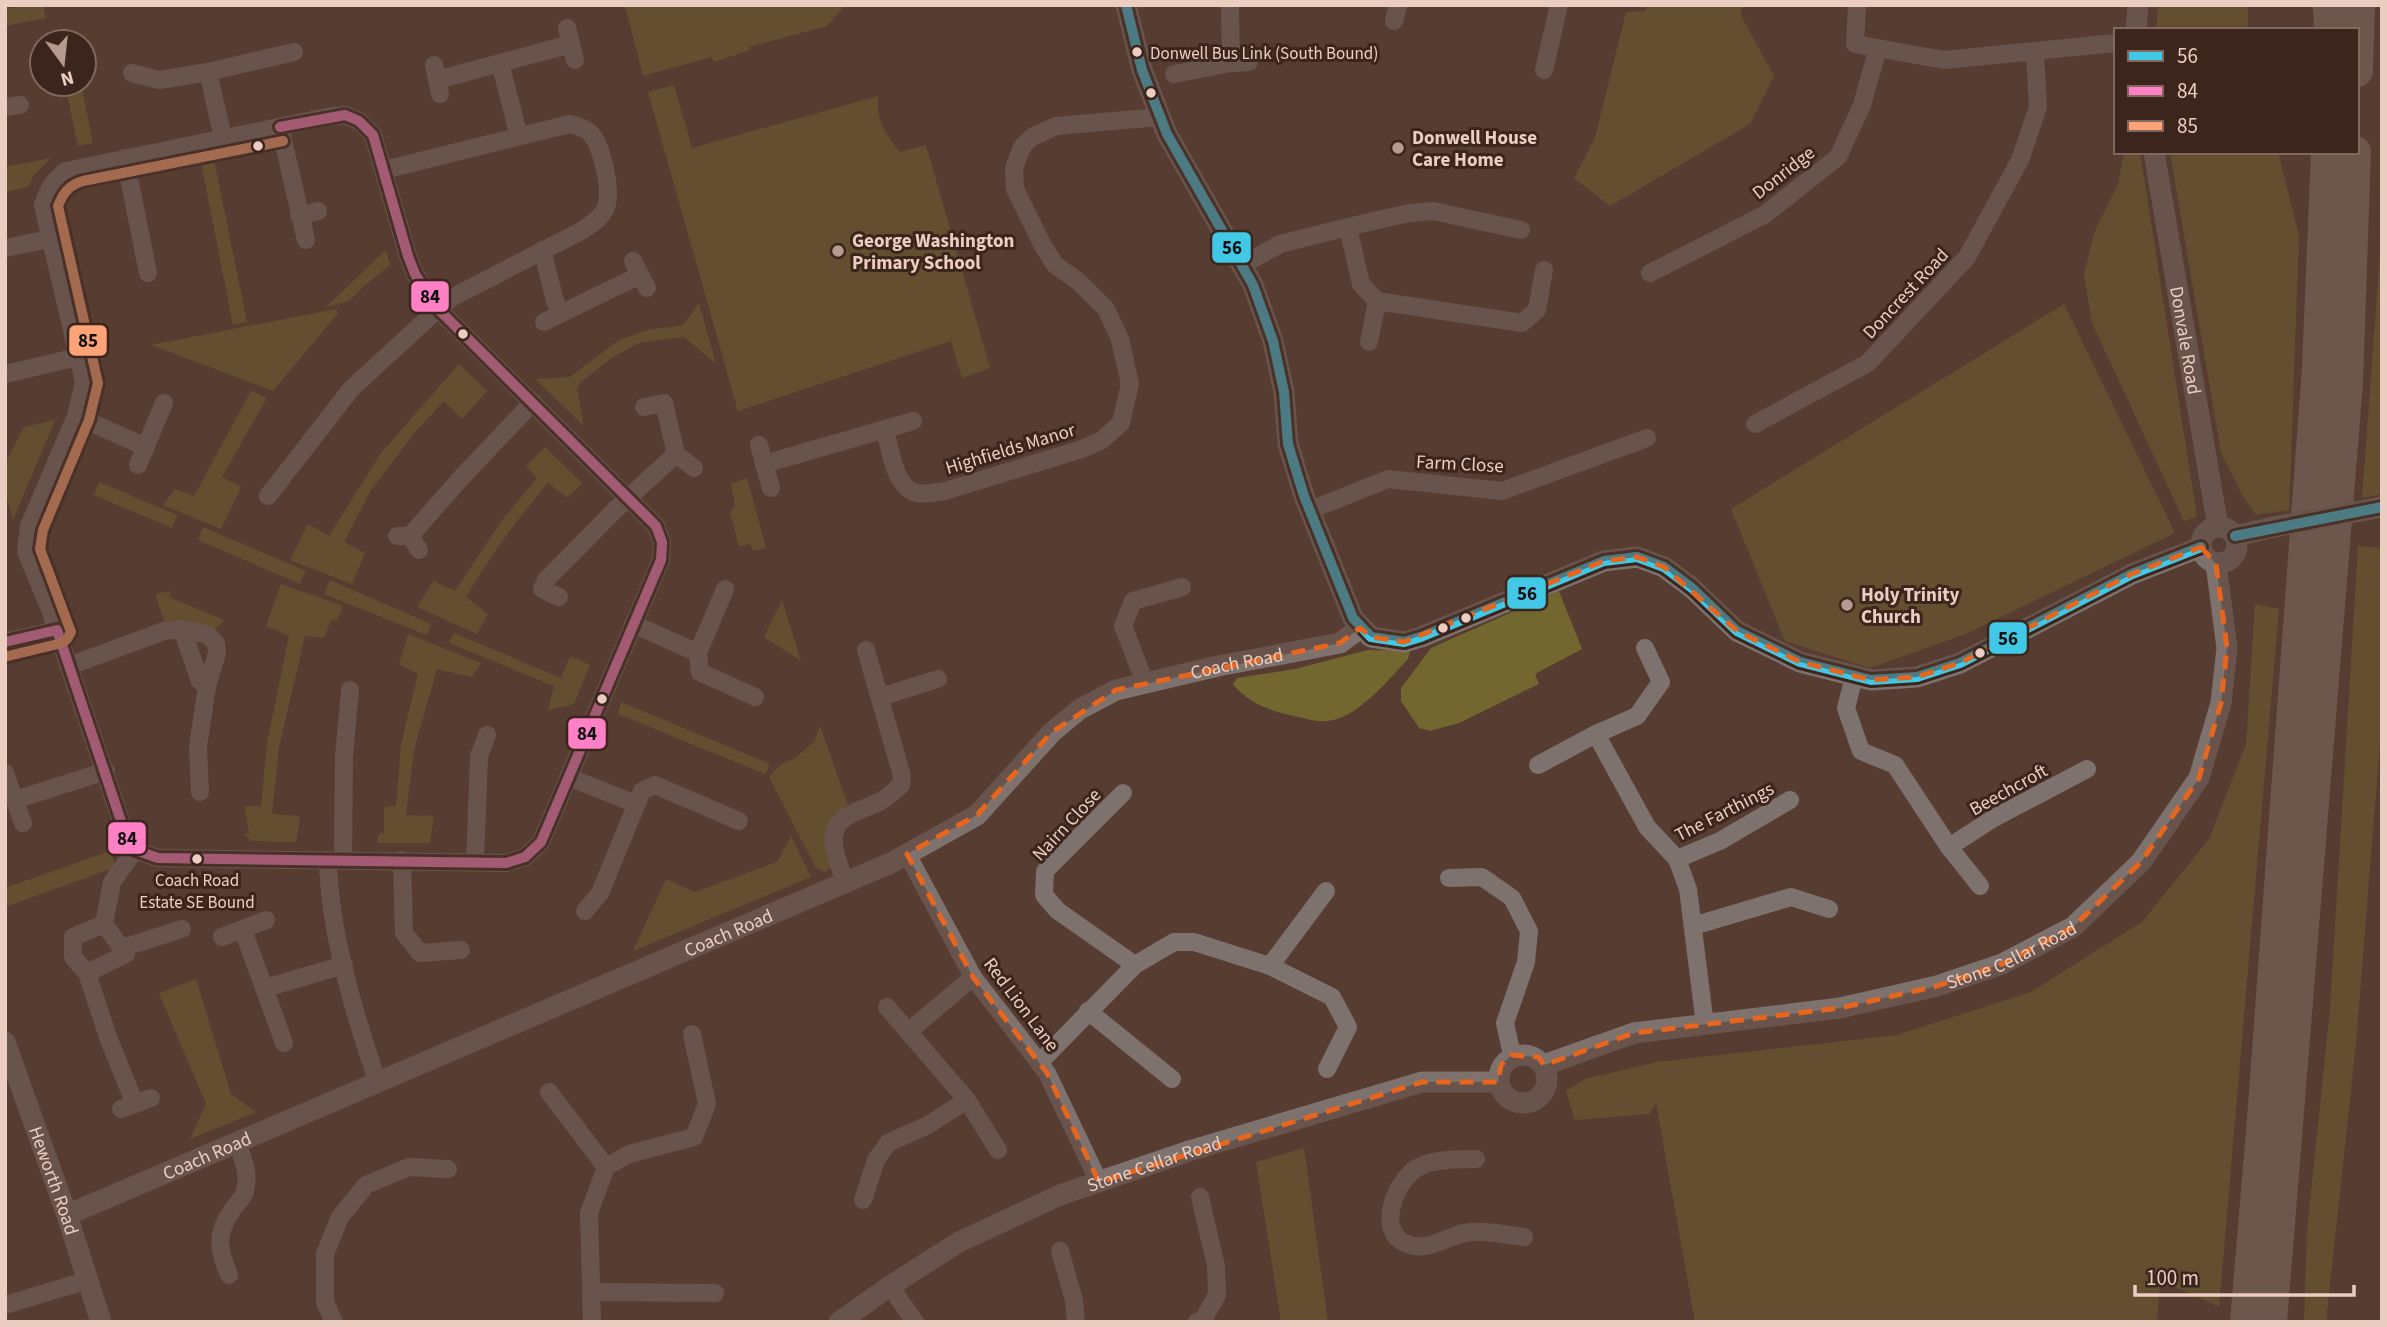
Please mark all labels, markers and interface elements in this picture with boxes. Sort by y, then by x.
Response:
north arrow [28,28,98,98]
legend [2114,28,2359,154]
text: 56 [2177,41,2198,71]
place label: Donwell Bus Link (South Bound) [1150,42,1378,66]
marker: Donwell Bus Link (South Bound) [1130,45,1144,59]
text: N [57,63,77,93]
text: 84 [2177,76,2198,106]
unlabelled marker [1144,86,1158,100]
text: 85 [2177,111,2198,141]
place label: Donwell House Care Home [1412,125,1537,174]
unlabelled marker [251,139,265,153]
marker: Donwell House Care Home [1390,140,1406,156]
street label: Donridge [1747,140,1821,206]
place label: George Washington Primary School [852,228,1014,277]
line badge: 56 [1211,231,1252,264]
text: 56 [1222,235,1242,262]
marker: George Washington Primary School [830,243,846,259]
street label: Doncrest Road [1857,243,1955,345]
line badge: 84 [410,280,450,313]
text: 84 [420,284,440,311]
street label: Donvale Road [2162,284,2207,397]
line badge: 85 [68,324,108,357]
unlabelled marker [456,327,470,341]
text: 85 [78,328,98,355]
street label: Highfields Manor [942,417,1079,482]
street label: Farm Close [1415,449,1504,480]
line badge: 56 [1506,576,1547,610]
text: 56 [1517,581,1537,608]
place label: Holy Trinity Church [1861,582,1959,631]
marker: Holy Trinity Church [1839,597,1855,613]
unlabelled marker [1459,611,1473,625]
unlabelled marker [1436,621,1450,635]
line badge: 56 [1988,621,2028,655]
text: 56 [1998,626,2018,653]
street label: Coach Road [1188,642,1286,687]
unlabelled marker [1973,646,1987,660]
unlabelled marker [595,692,609,706]
line badge: 84 [567,717,607,750]
text: 84 [577,721,597,748]
street label: Beechcroft [1965,757,2053,823]
street label: The Farthings [1670,776,1779,849]
street label: Nairn Close [1026,783,1108,867]
line badge: 84 [107,821,147,855]
text: 84 [117,826,137,853]
marker: Coach Road Estate SE Bound [190,852,204,866]
place label: Coach Road Estate SE Bound [139,869,255,915]
street label: Coach Road [680,903,777,965]
street label: Stone Cellar Road [1943,915,2082,997]
street label: Red Lion Lane [976,952,1065,1058]
street label: Heworth Road [21,1123,85,1239]
street label: Coach Road [159,1126,256,1188]
street label: Stone Cellar Road [1084,1130,1225,1200]
scale bar [2135,1254,2354,1298]
text: 100 m [2146,1263,2199,1293]

